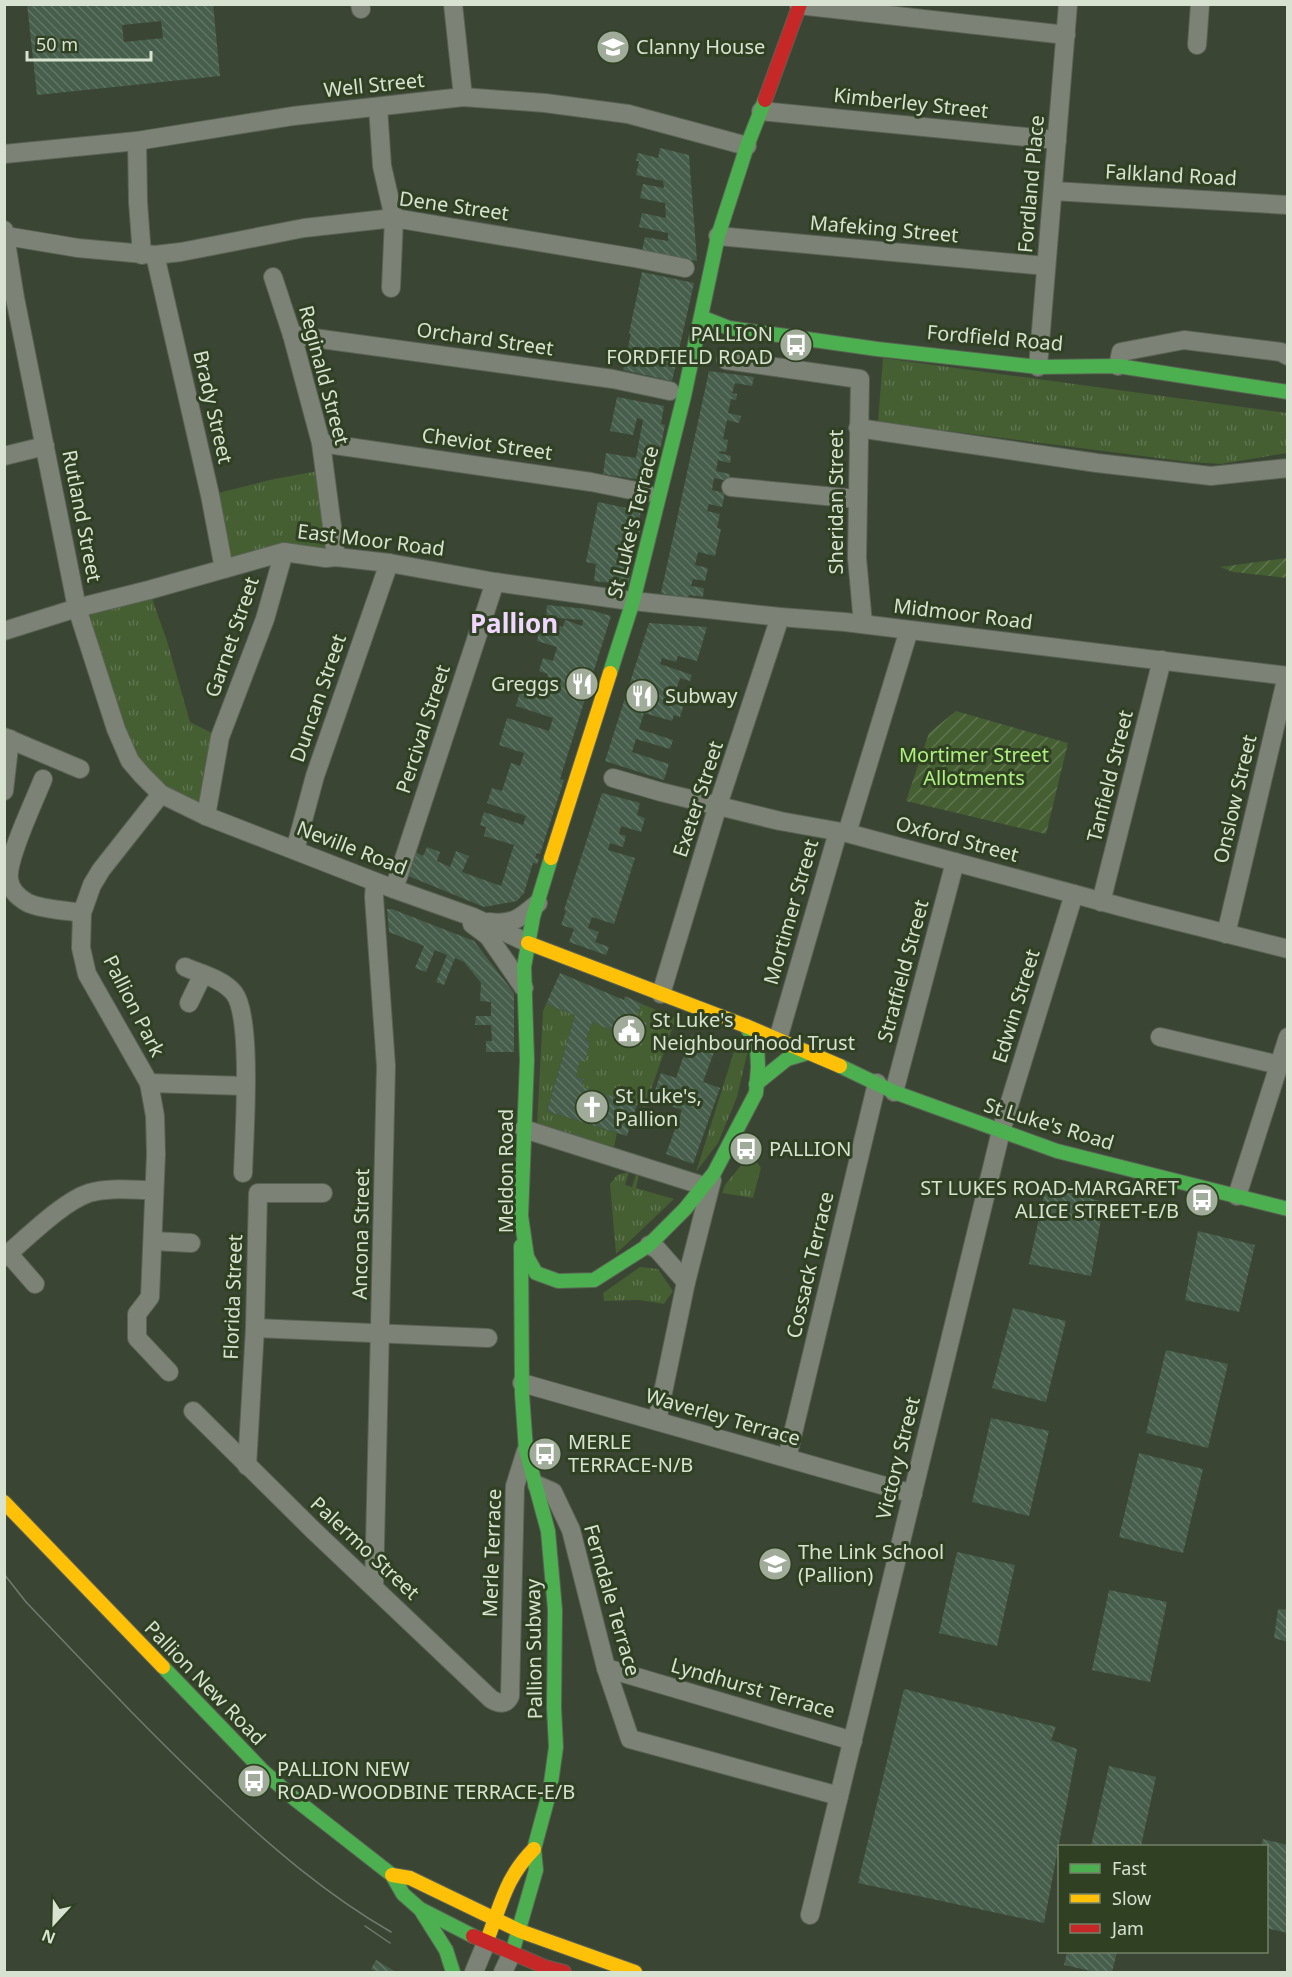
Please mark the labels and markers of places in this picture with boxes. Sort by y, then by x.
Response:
school or university icon: Clanny House [595,29,631,65]
place label: Clanny House [636,33,765,60]
place label: PALLION FORDFIELD ROAD [606,320,773,370]
bus stop icon: PALLION FORDFIELD ROAD [778,327,814,363]
restaurant icon: Greggs [564,666,600,702]
place label: Greggs [491,670,559,697]
restaurant icon: Subway [624,678,660,714]
place label: Subway [665,682,738,709]
place label: St Luke's Neighbourhood Trust [652,1006,855,1056]
public building icon: St Luke's Neighbourhood Trust [611,1013,647,1049]
place label: St Luke's, Pallion [615,1082,702,1132]
church icon: St Luke's, Pallion [574,1089,610,1125]
bus stop icon: PALLION [728,1131,764,1167]
place label: PALLION [769,1135,851,1162]
place label: ST LUKES ROAD-MARGARET ALICE STREET-E/B [920,1174,1179,1224]
bus stop icon: ST LUKES ROAD-MARGARET ALICE STREET-E/B [1184,1182,1220,1218]
place label: MERLE TERRACE-N/B [568,1428,693,1478]
bus stop icon: MERLE TERRACE-N/B [527,1436,563,1472]
place label: The Link School (Pallion) [798,1538,944,1588]
school or university icon: The Link School (Pallion) [757,1546,793,1582]
place label: PALLION NEW ROAD-WOODBINE TERRACE-E/B [277,1755,575,1805]
bus stop icon: PALLION NEW ROAD-WOODBINE TERRACE-E/B [236,1763,272,1799]

